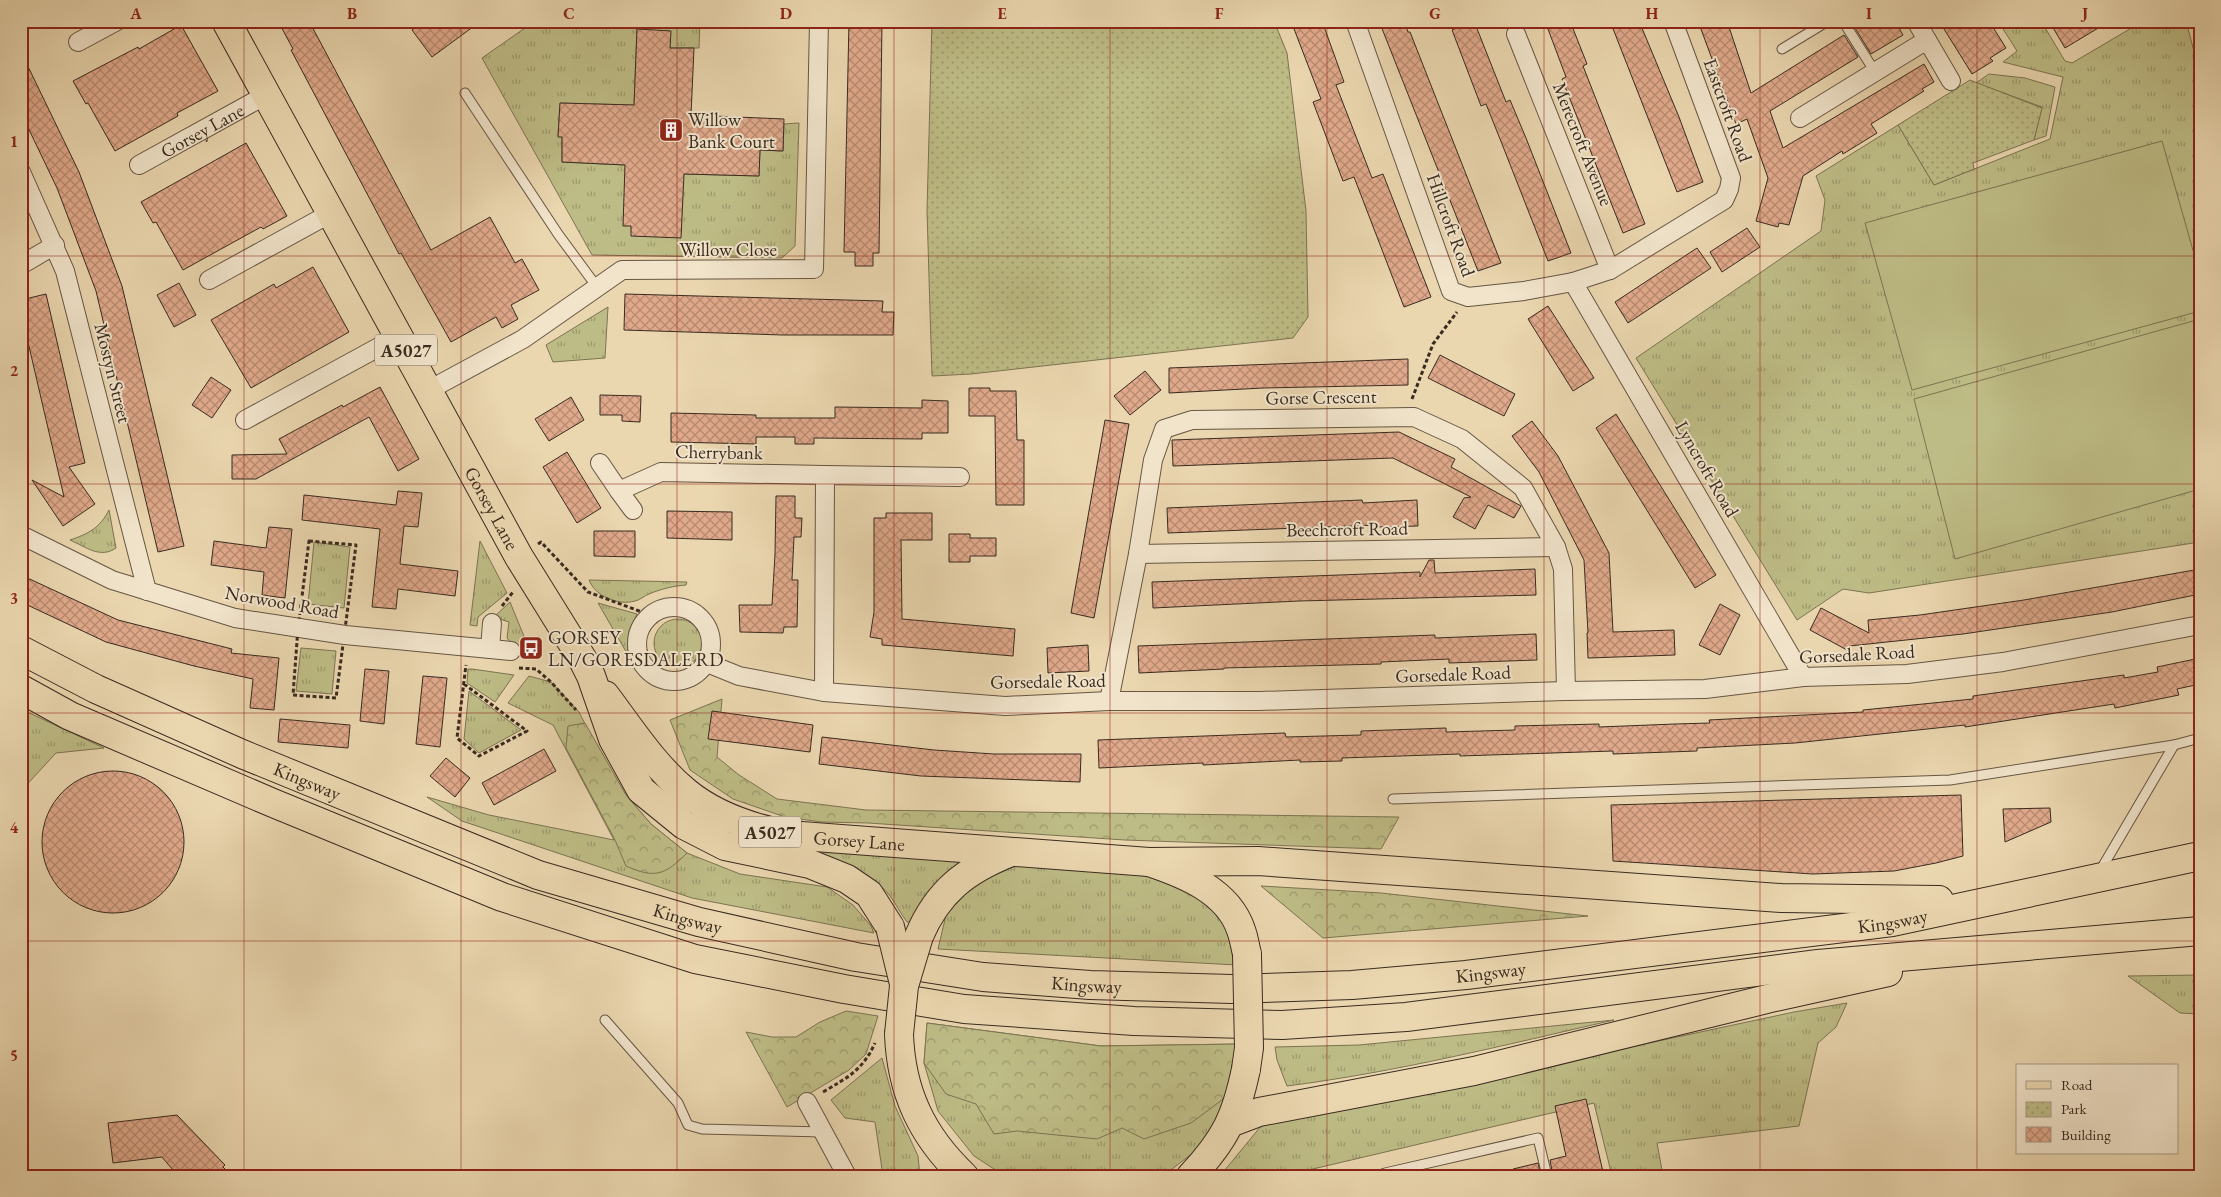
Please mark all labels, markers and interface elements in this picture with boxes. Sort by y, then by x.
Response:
text: A [129,3,142,24]
text: B [347,3,357,24]
text: C [563,3,575,24]
text: D [780,3,792,24]
text: E [997,3,1007,24]
text: F [1215,3,1224,24]
text: G [1429,3,1441,24]
text: H [1646,3,1659,24]
text: I [1866,3,1872,24]
text: J [2080,3,2088,24]
street label: Eastcroft Road [1698,55,1758,166]
street label: Merecroft Avenue [1547,78,1619,210]
street label: Gorsey Lane [156,97,248,163]
place label: Willow Bank Court [688,107,775,154]
building icon: Willow Bank Court [658,117,684,143]
text: 1 [10,131,18,152]
street label: Hillcroft Road [1421,170,1481,280]
street label: Willow Close [679,237,777,262]
street label: Mostyn Street [89,320,137,426]
road number: A5027 [375,334,437,366]
text: 2 [10,360,19,381]
street label: Gorse Crescent [1265,384,1377,410]
street label: Lyncroft Road [1669,416,1745,522]
street label: Cherrybank [675,439,764,465]
street label: Gorsey Lane [459,462,525,554]
street label: Beechcroft Road [1286,515,1409,543]
street label: Norwood Road [223,580,341,624]
text: 3 [10,588,18,609]
place label: GORSEY LN/GORESDALE RD [548,625,724,672]
bus stop icon: GORSEY LN/GORESDALE RD [518,635,544,661]
street label: Gorsedale Road [1799,638,1916,670]
street label: Gorsedale Road [1395,659,1512,689]
street label: Gorsedale Road [990,667,1106,695]
street label: Kingsway [270,756,345,806]
road number: A5027 [739,816,801,848]
text: 4 [10,817,19,838]
street label: Gorsey Lane [813,824,906,856]
street label: Kingsway [650,897,725,939]
street label: Kingsway [1856,902,1930,939]
street label: Kingsway [1455,955,1528,988]
street label: Kingsway [1050,970,1123,998]
text: 5 [10,1045,18,1066]
legend [2016,1064,2178,1154]
text: Road [2061,1075,2093,1094]
text: Park [2061,1099,2088,1118]
text: Building [2061,1125,2111,1144]

